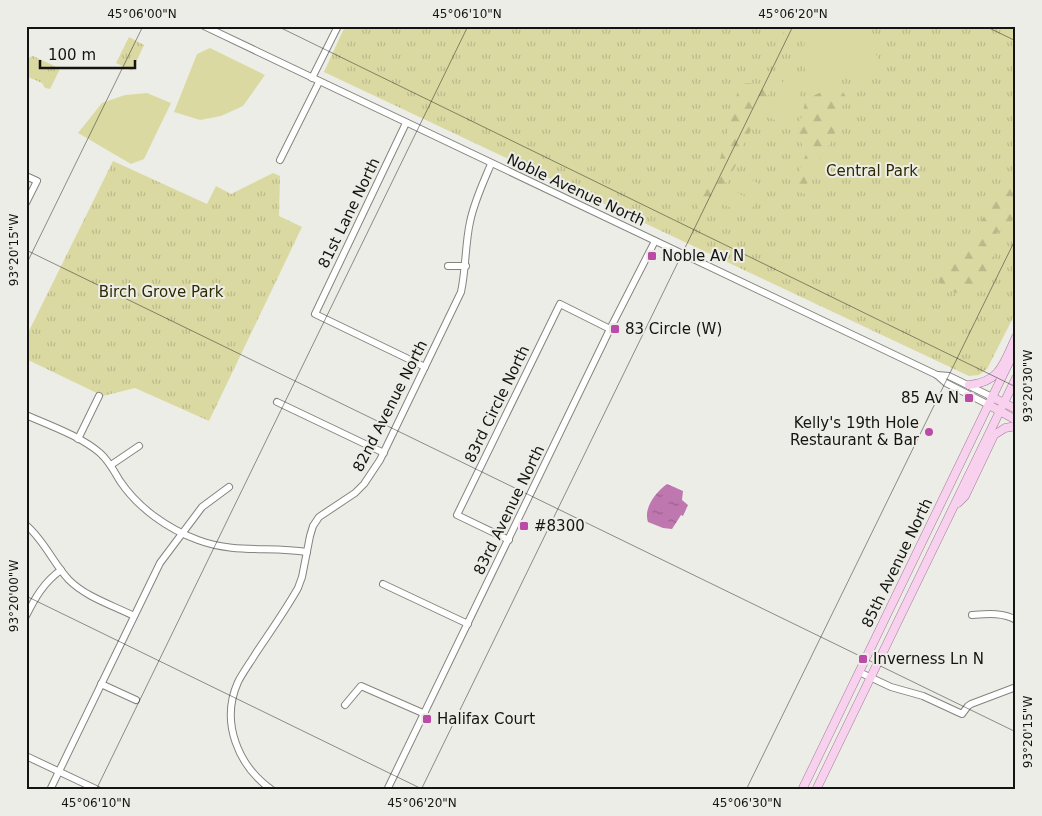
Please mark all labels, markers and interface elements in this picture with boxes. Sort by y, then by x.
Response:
text: 45°06'00"N [107,7,177,21]
text: 45°06'10"N [432,7,502,21]
text: 45°06'20"N [758,7,828,21]
scale bar [40,38,135,70]
text: 100 m [48,46,96,64]
street label: Noble Avenue North [504,150,648,230]
street label: 81st Lane North [314,155,384,271]
park label: Central Park [826,162,918,180]
text: 93°20'15"W [7,214,21,286]
place label: Noble Av N [662,247,744,265]
marker: Noble Av N [646,250,658,262]
park label: Birch Grove Park [99,283,224,301]
place label: 83 Circle (W) [625,320,722,338]
marker: 83 Circle (W) [609,323,621,335]
street label: 82nd Avenue North [349,337,431,475]
street label: 83rd Circle North [461,342,533,466]
text: 93°20'30"W [1021,350,1035,422]
place label: 85 Av N [901,389,959,407]
marker: 85 Av N [963,392,975,404]
place label: Kelly's 19th Hole Restaurant & Bar [790,414,920,449]
marker: Kelly's 19th Hole Restaurant & Bar [923,426,935,438]
street label: 83rd Avenue North [470,442,548,578]
street label: 85th Avenue North [858,495,936,631]
place label: #8300 [534,517,585,535]
marker: #8300 [518,520,530,532]
text: 93°20'00"W [7,560,21,632]
place label: Inverness Ln N [873,650,984,668]
marker: Inverness Ln N [857,653,869,665]
text: 93°20'15"W [1021,696,1035,768]
place label: Halifax Court [437,710,535,728]
marker: Halifax Court [421,713,433,725]
text: 45°06'10"N [61,796,131,810]
text: 45°06'20"N [387,796,457,810]
text: 45°06'30"N [712,796,782,810]

